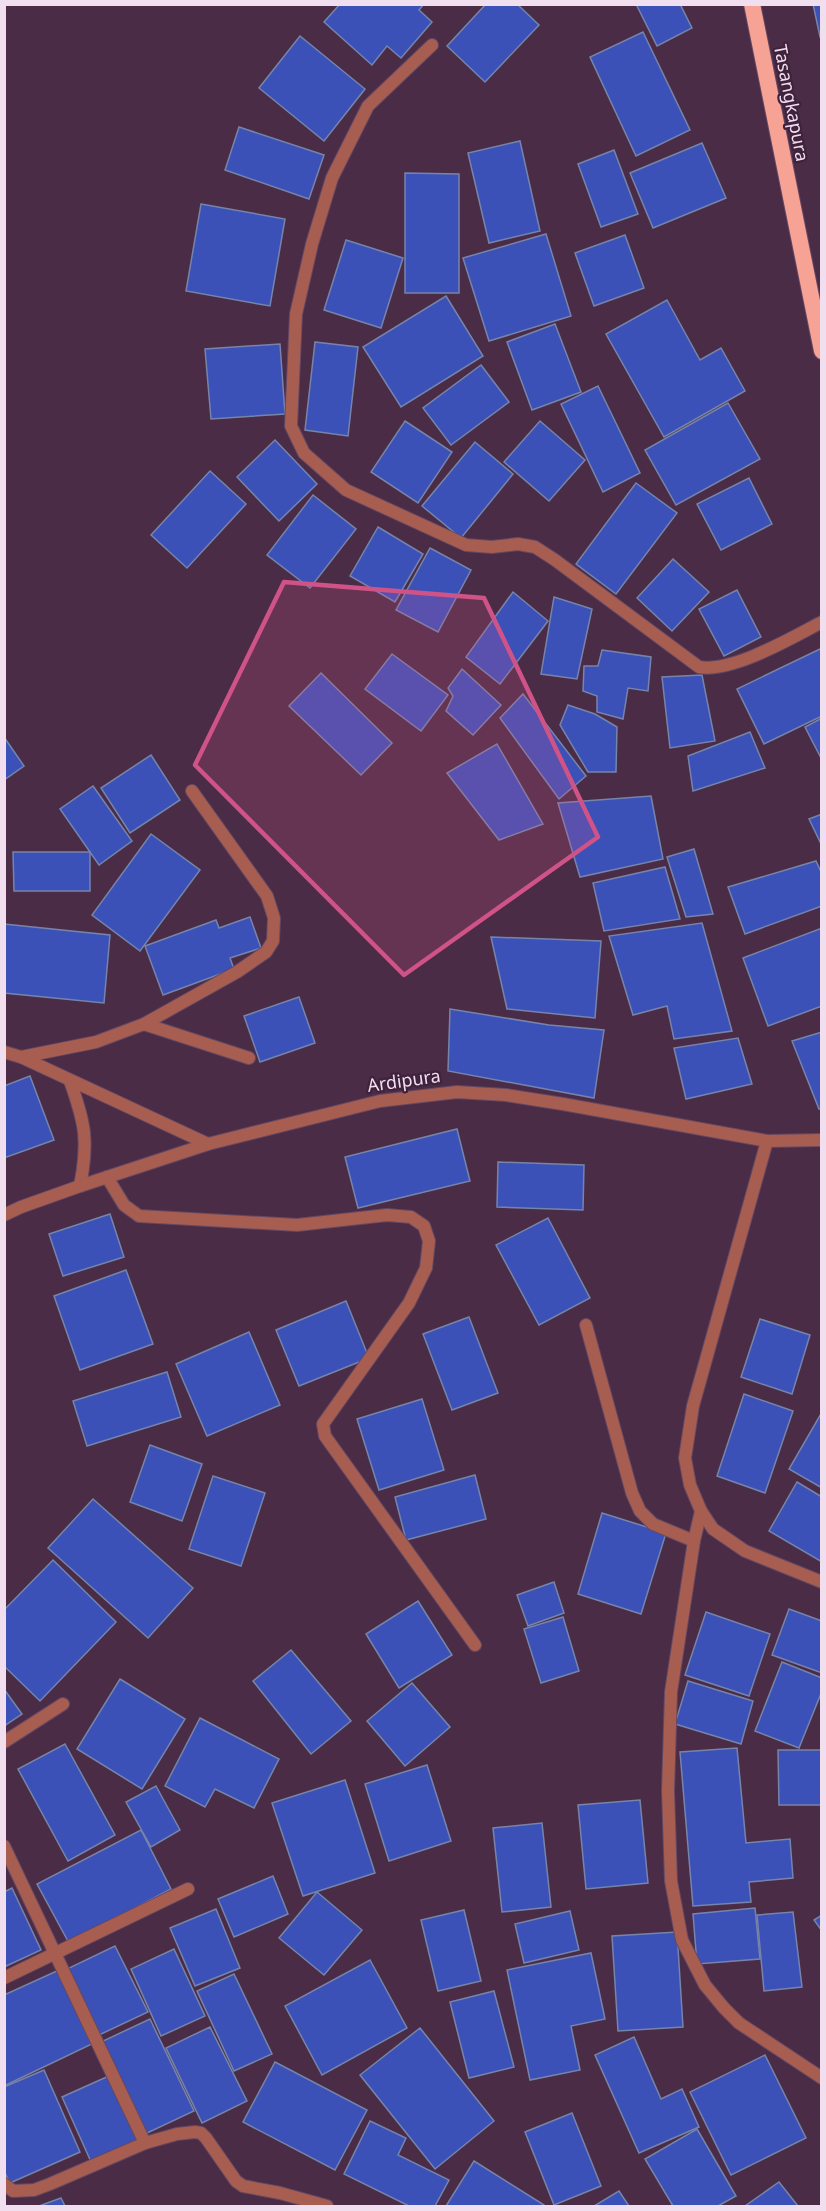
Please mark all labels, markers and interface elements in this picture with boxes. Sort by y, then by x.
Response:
street label: Tasangkapura [769,42,815,163]
street label: Ardipura [366,1063,442,1097]

